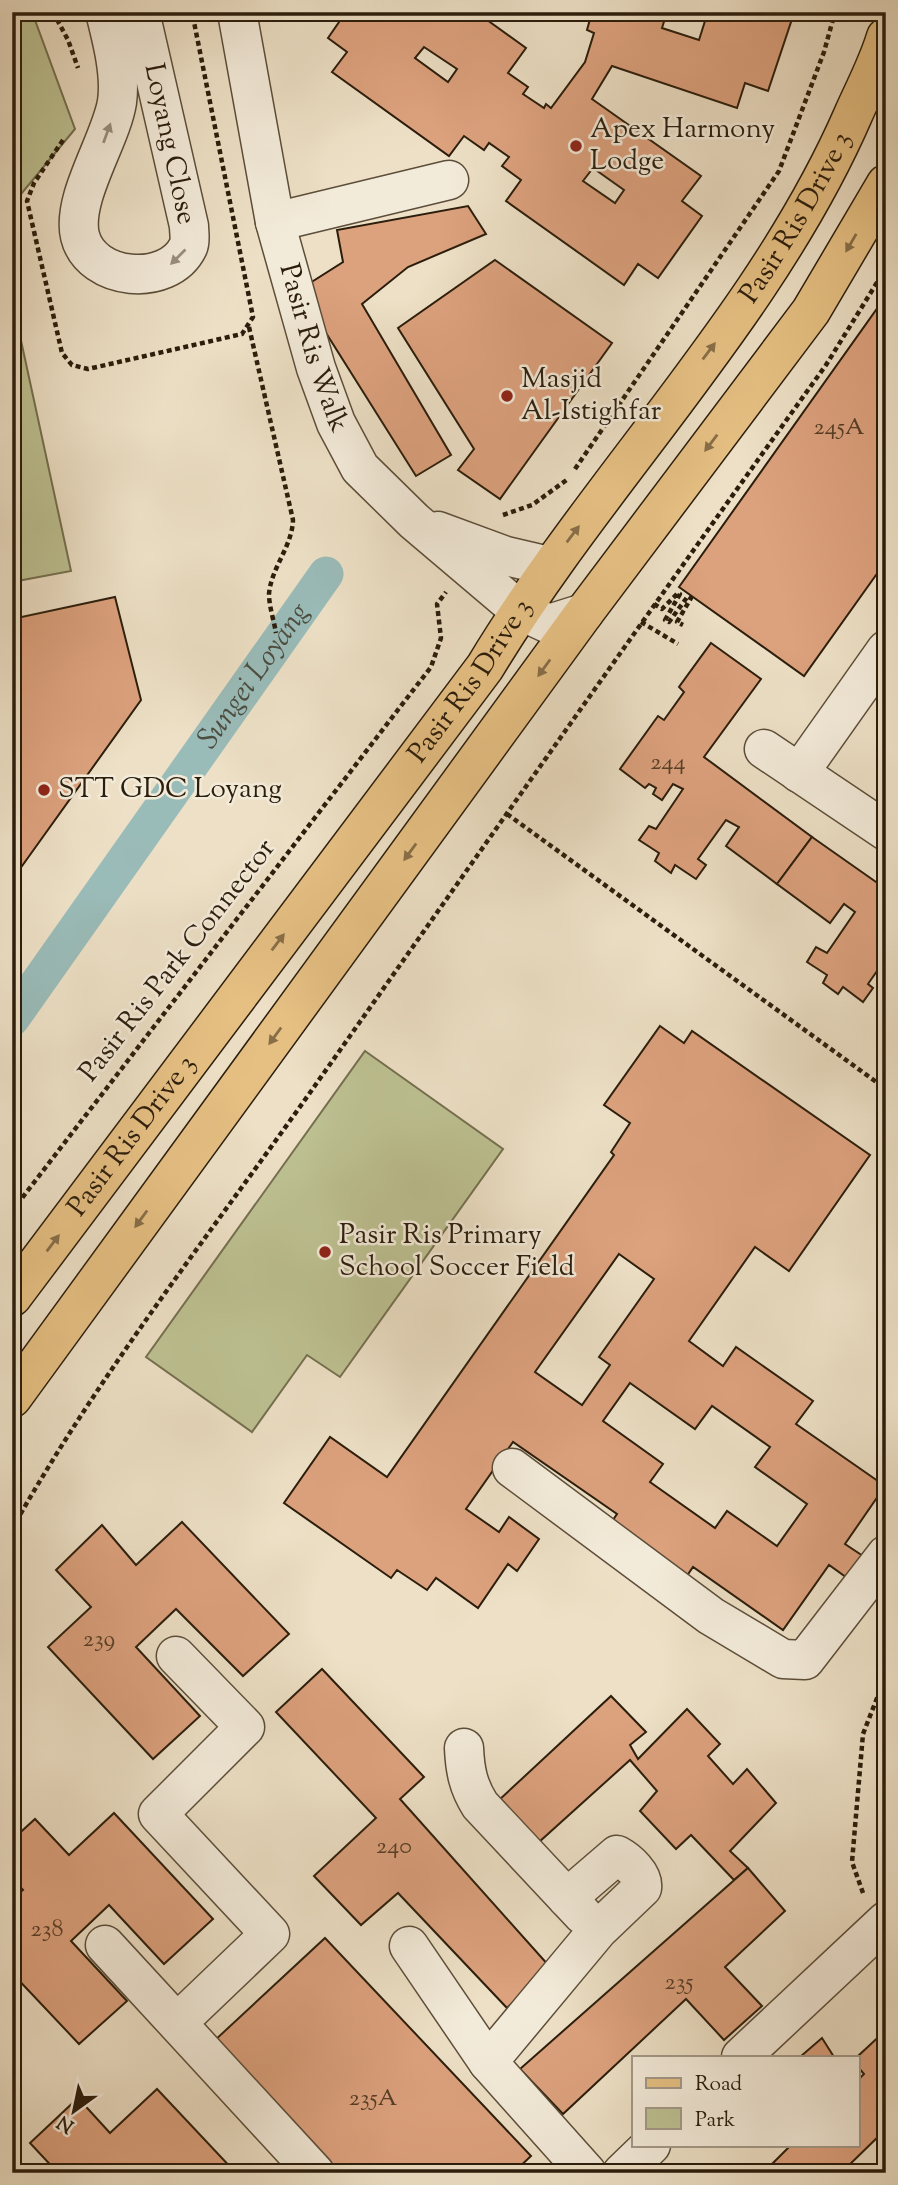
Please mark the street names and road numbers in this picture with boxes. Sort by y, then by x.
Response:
street label: Loyang Close [132,60,206,228]
street label: Pasir Ris Drive 3 [731,125,863,312]
street label: Pasir Ris Walk [268,259,358,440]
street label: Pasir Ris Drive 3 [399,591,543,772]
street label: Pasir Ris Park Connector [70,830,286,1091]
street label: Pasir Ris Drive 3 [59,1047,207,1226]

